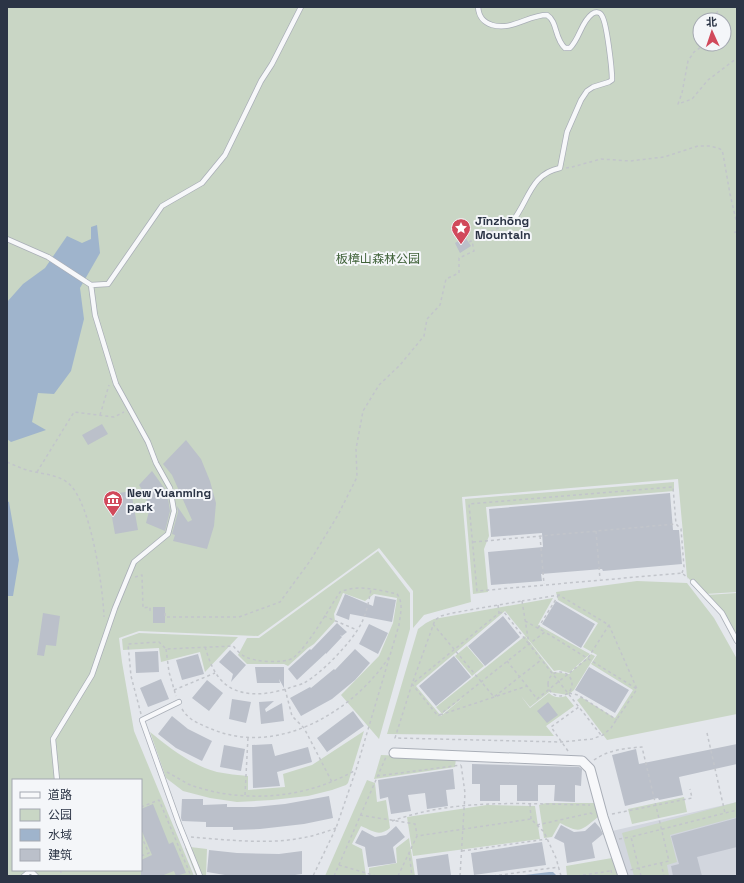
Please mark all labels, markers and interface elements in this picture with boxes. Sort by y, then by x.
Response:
north arrow [692,12,732,52]
text: 北 [706,15,717,29]
place label: Jīnzhōng Mountain [475,213,531,243]
place icon: Jīnzhōng Mountain [450,217,472,245]
park label: 板樟山森林公园 [336,251,420,267]
place label: New Yuanming park [127,485,211,515]
museum icon: New Yuanming park [102,489,124,517]
legend [12,779,142,871]
text: 道路 [48,787,72,803]
text: 公园 [48,807,72,823]
text: 水域 [48,827,72,843]
text: 建筑 [48,847,72,863]

